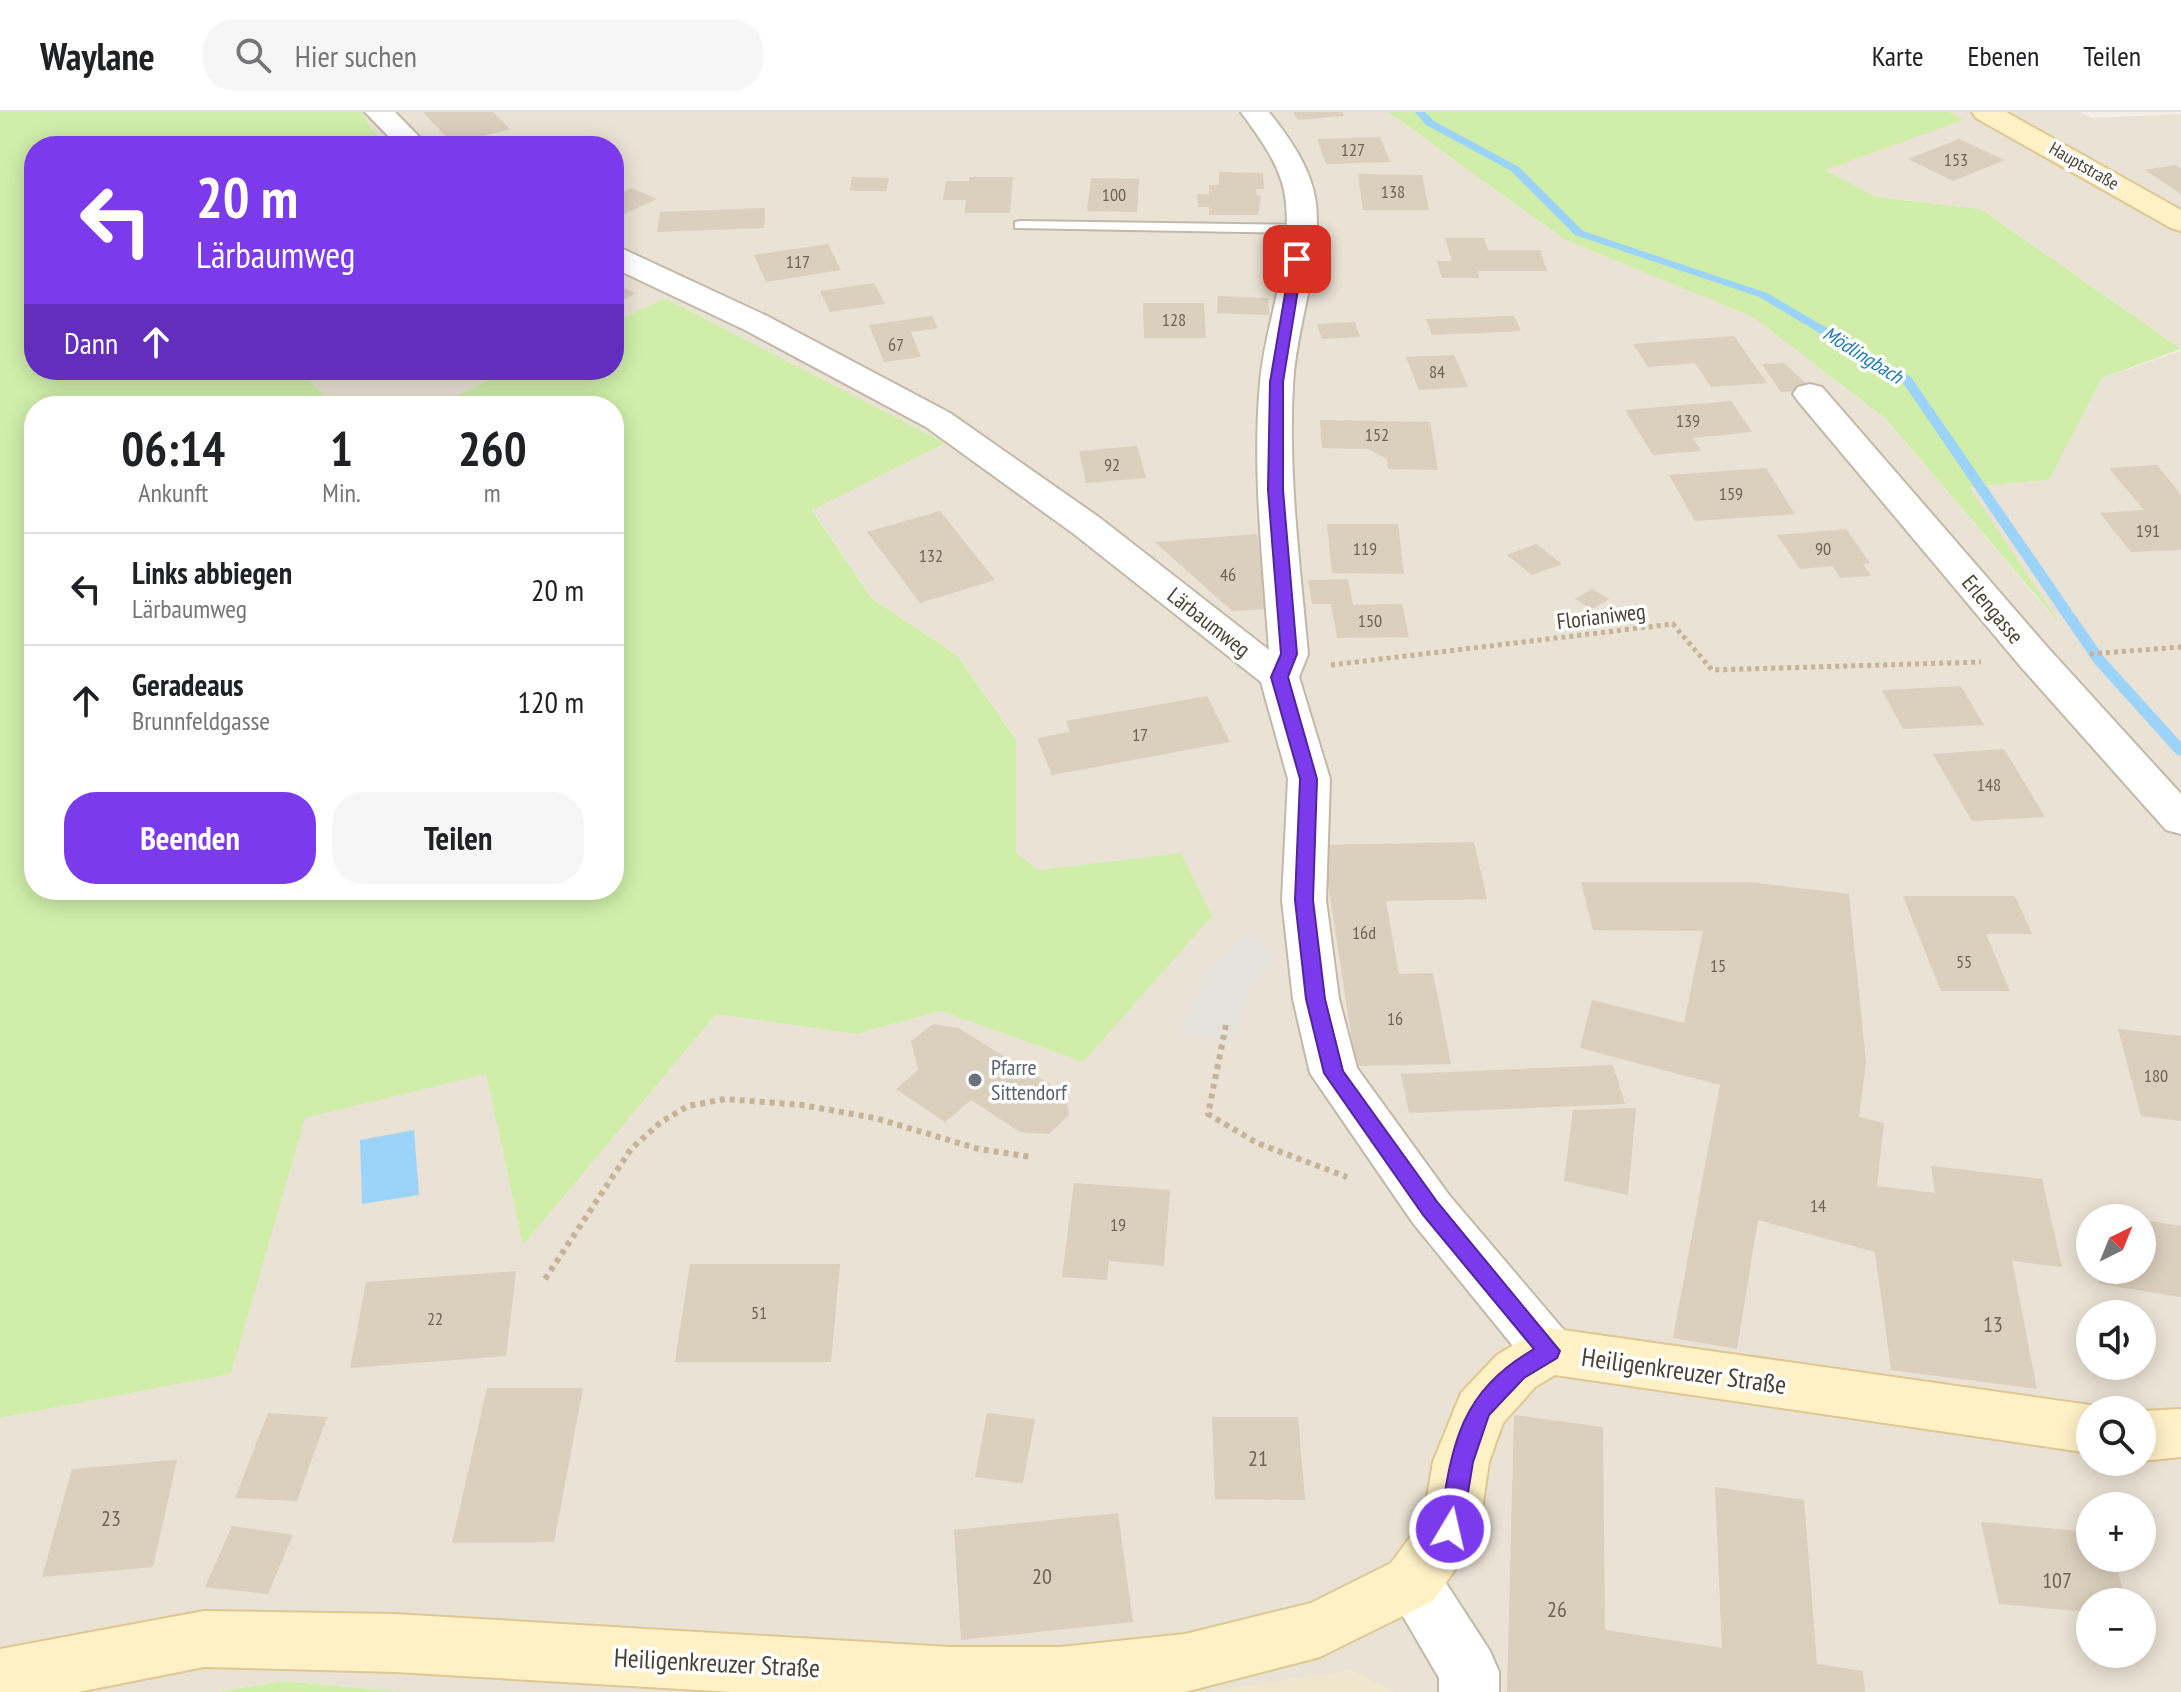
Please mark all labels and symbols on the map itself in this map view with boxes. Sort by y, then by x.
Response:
street label: Hauptstraße [2045,136,2123,195]
house number: 127 [1341,138,1365,161]
house number: 153 [1944,148,1968,171]
house number: 138 [1381,180,1405,203]
house number: 100 [1102,183,1126,206]
pin [1263,225,1331,293]
house number: 117 [786,250,810,273]
house number: 128 [1162,308,1186,331]
water label: Mödlingbach [1818,320,1909,390]
house number: 67 [888,333,904,356]
house number: 84 [1429,360,1445,383]
house number: 139 [1676,409,1700,432]
house number: 152 [1365,423,1389,446]
house number: 92 [1104,453,1120,476]
house number: 159 [1719,482,1743,505]
house number: 191 [2136,519,2160,542]
house number: 119 [1353,537,1377,560]
house number: 90 [1815,537,1831,560]
house number: 132 [919,544,943,567]
house number: 46 [1220,563,1236,586]
street label: Erlengasse [1956,569,2030,649]
street label: Lärbaumweg [1162,581,1256,663]
street label: Florianiweg [1555,597,1647,635]
house number: 150 [1358,609,1382,632]
house number: 17 [1132,723,1148,746]
house number: 148 [1977,773,2001,796]
house number: 16d [1352,921,1376,944]
house number: 55 [1956,950,1972,973]
house number: 15 [1710,954,1726,977]
house number: 16 [1387,1007,1403,1030]
place label: Pfarre Sittendorf [991,1053,1068,1106]
house number: 180 [2144,1064,2168,1087]
marker: Pfarre Sittendorf [966,1071,984,1089]
house number: 14 [1810,1194,1826,1217]
north arrow [2076,1204,2156,1284]
house number: 19 [1110,1213,1126,1236]
house number: 51 [751,1301,767,1324]
house number: 22 [427,1307,443,1330]
house number: 13 [1983,1310,2003,1338]
street label: Heiligenkreuzer Straße [1580,1340,1789,1401]
house number: 21 [1248,1444,1268,1472]
position arrow [1408,1487,1492,1571]
house number: 23 [101,1504,121,1532]
house number: 20 [1032,1562,1052,1590]
house number: 107 [2042,1566,2072,1594]
house number: 26 [1547,1595,1567,1623]
street label: Heiligenkreuzer Straße [613,1641,821,1684]

